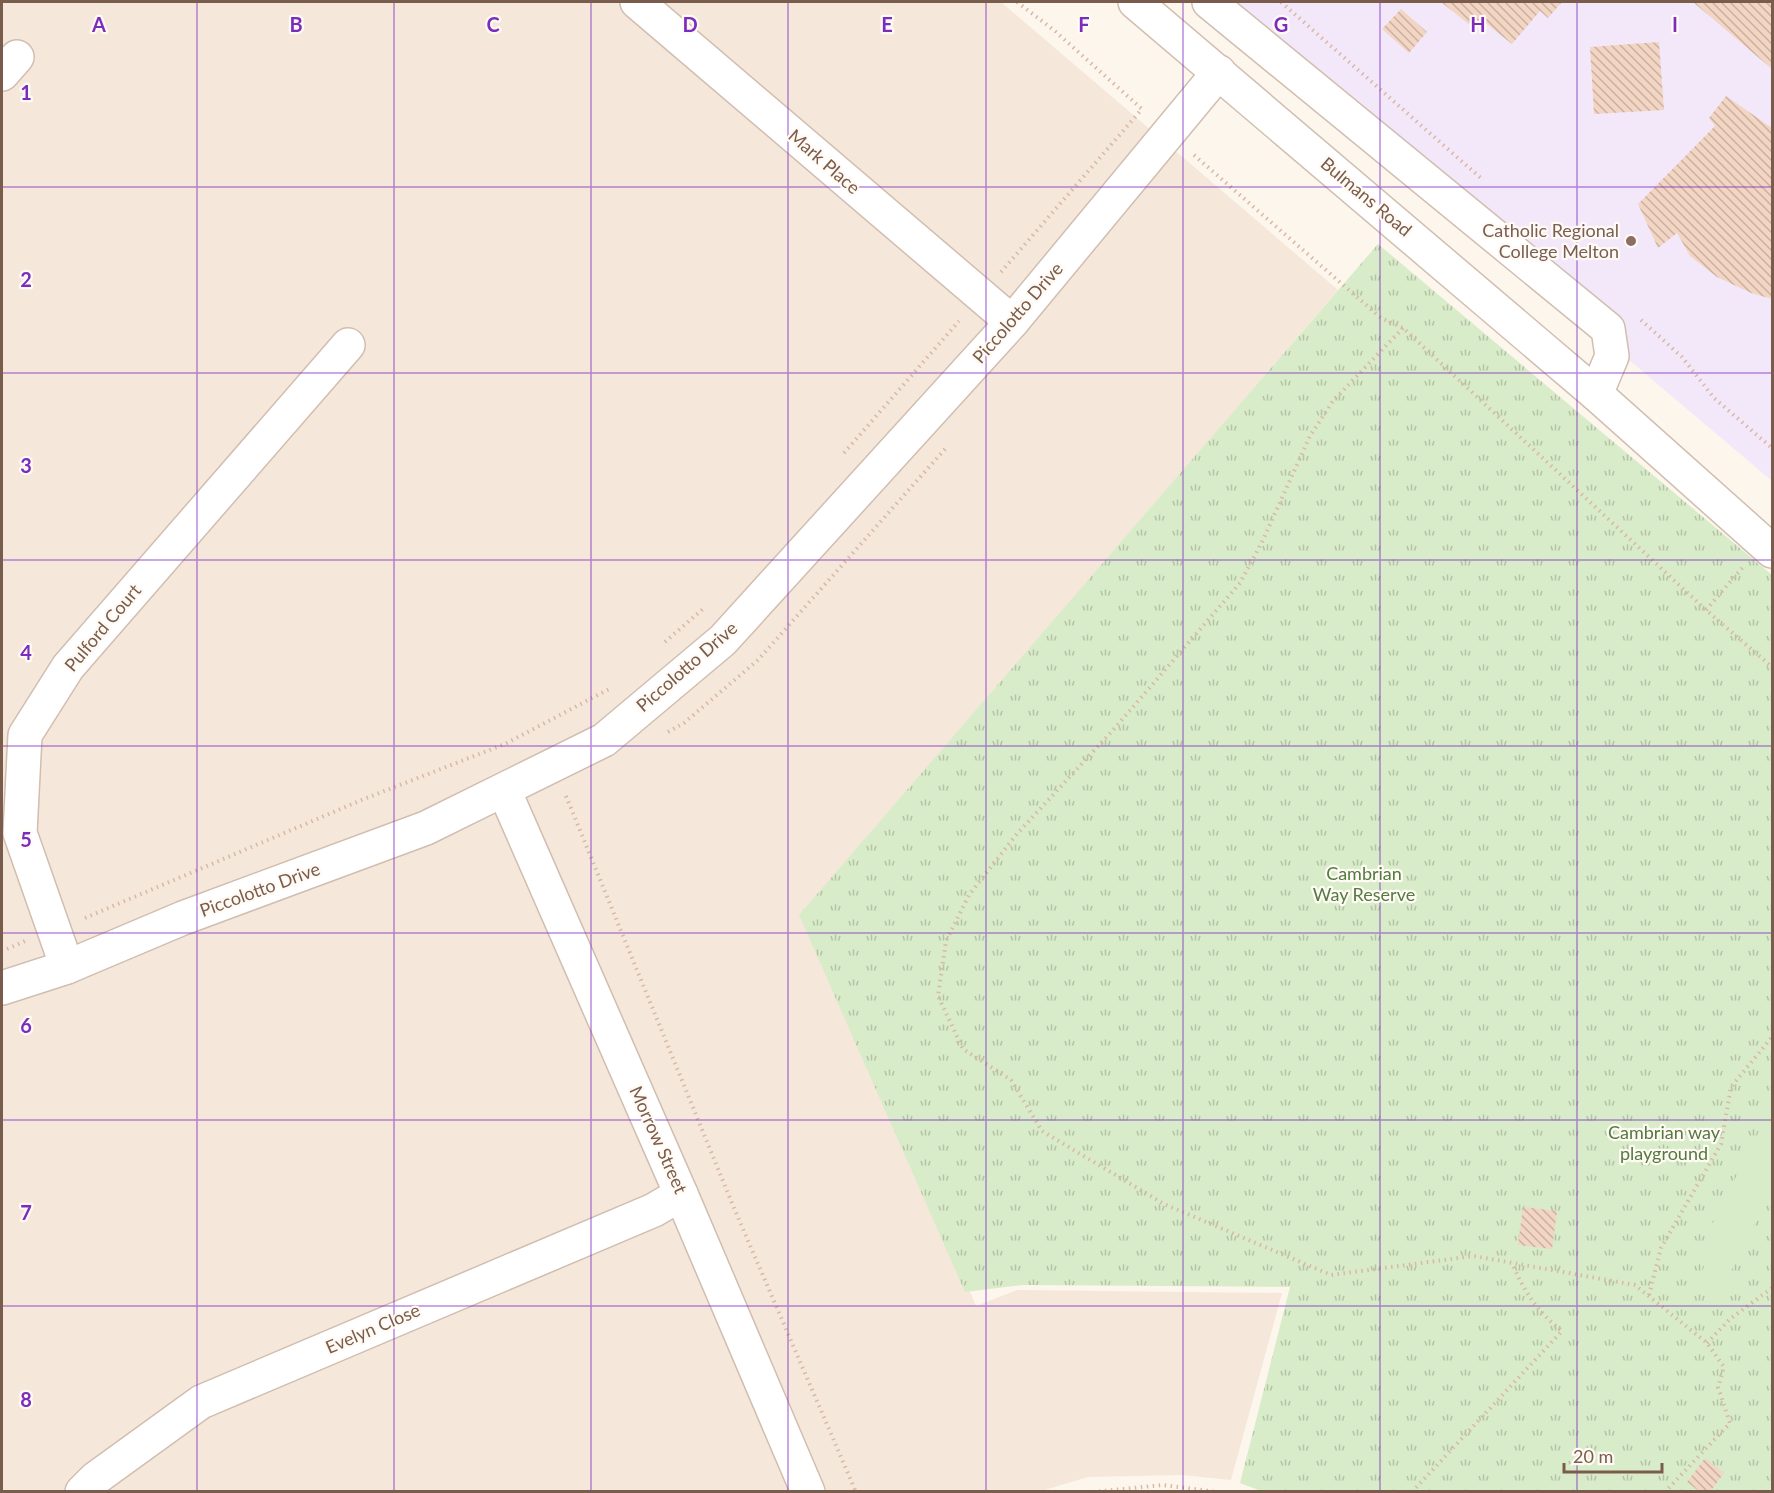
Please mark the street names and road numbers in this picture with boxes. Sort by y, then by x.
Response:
street label: Mark Place [784,124,865,198]
street label: Bulmans Road [1317,152,1417,241]
street label: Piccolotto Drive [967,257,1067,367]
street label: Pulford Court [59,579,145,675]
street label: Piccolotto Drive [631,616,741,716]
street label: Piccolotto Drive [196,857,323,921]
street label: Morrow Street [625,1082,693,1197]
street label: Evelyn Close [322,1298,423,1358]

